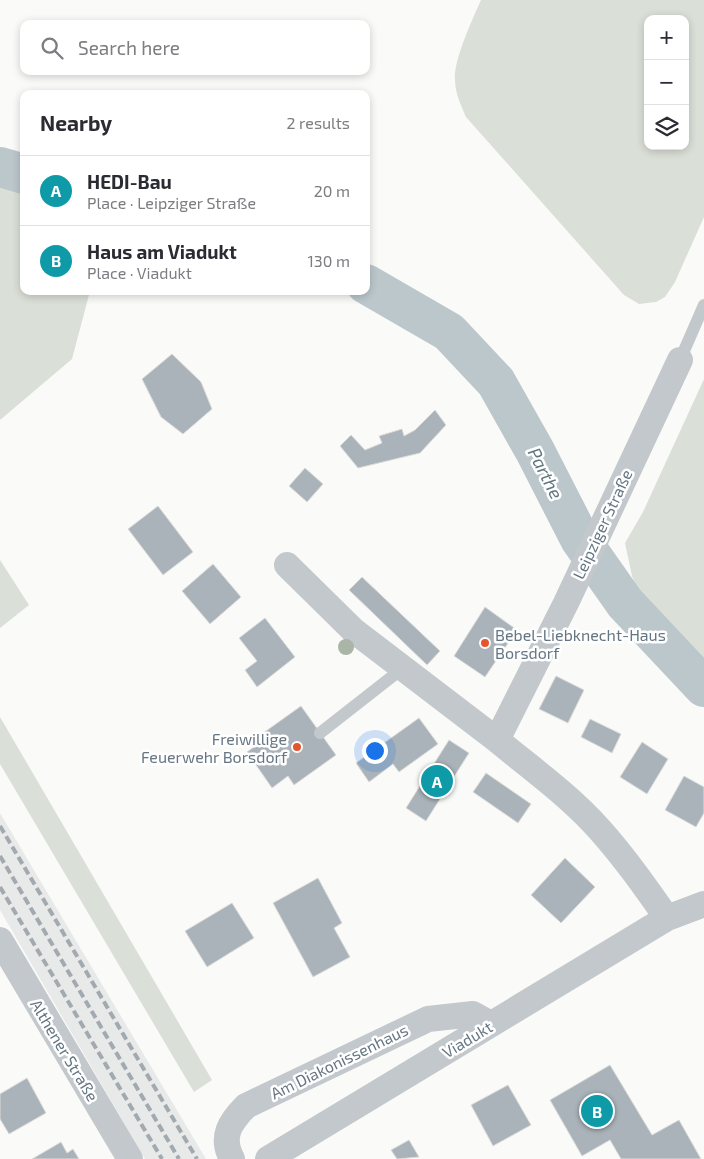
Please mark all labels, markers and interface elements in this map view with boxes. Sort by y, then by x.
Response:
map controls [644,15,689,150]
button: + [644,15,689,60]
search box [20,20,370,75]
icon: search [38,34,66,62]
text: Search here [78,36,180,59]
button: − [644,60,689,105]
button: layers [644,105,689,150]
text: Nearby [40,110,112,135]
text: 2 results [287,113,350,132]
text: HEDI-Bau [87,170,172,193]
text: A [51,181,61,200]
text: 20 m [314,181,350,200]
text: Place · Leipziger Straße [87,193,256,212]
text: Haus am Viadukt [87,240,237,263]
text: B [51,251,61,270]
text: 130 m [308,251,350,270]
text: Place · Viadukt [87,263,192,282]
water label: Parthe [524,444,568,503]
street label: Leipziger Straße [568,466,636,582]
place label: Bebel-Liebknecht-Haus Borsdorf [495,625,666,662]
marker: Bebel-Liebknecht-Haus Borsdorf [479,637,491,649]
place label: Freiwillige Feuerwehr Borsdorf [141,729,288,766]
your location [362,738,388,764]
marker: Freiwillige Feuerwehr Borsdorf [291,741,303,753]
pin: A [421,762,453,800]
street label: Althener Straße [27,996,103,1104]
street label: Viadukt [439,1017,495,1061]
street label: Am Diakonissenhaus [267,1019,411,1103]
pin: B [581,1092,613,1130]

